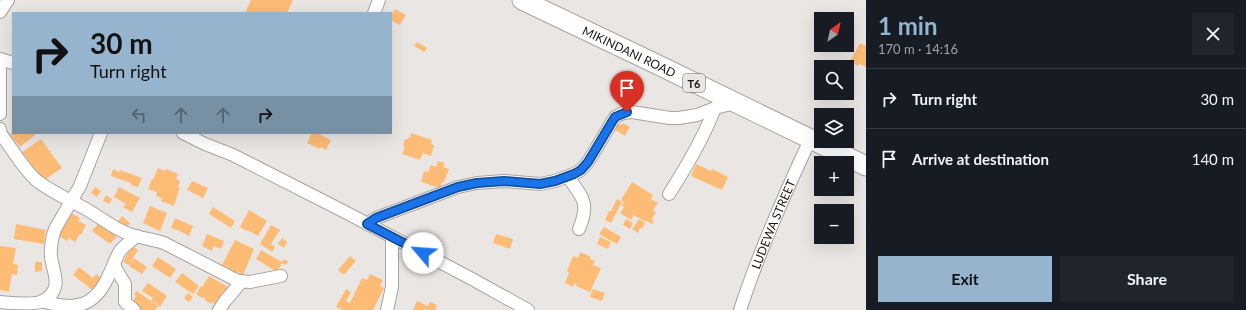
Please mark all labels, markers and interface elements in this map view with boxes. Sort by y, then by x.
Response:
text: 1 min [878,11,938,40]
north arrow [814,12,854,52]
map controls [814,12,854,244]
button: close [1192,13,1234,55]
street label: MIKINDANI ROAD [580,23,679,80]
text: 30 m [90,26,153,60]
icon: right [24,28,76,80]
text: 170 m · 14:16 [878,41,958,57]
text: Turn right [90,60,167,82]
button: search [814,60,854,100]
pin [610,71,644,112]
road number: T6 [683,74,705,92]
icon: arrive [616,77,638,99]
icon: right [878,88,900,110]
text: Turn right [912,90,977,108]
text: 30 m [1200,90,1234,108]
icon: left [128,104,150,126]
icon: ahead [170,104,192,126]
icon: ahead [212,104,234,126]
icon: right [254,104,276,126]
button: layers [814,108,854,148]
icon: arrive [878,148,900,170]
text: Arrive at destination [912,150,1049,168]
text: 140 m [1192,150,1234,168]
button: + [814,156,854,196]
street label: LUDEWA STREET [748,177,798,271]
button: − [814,204,854,244]
position arrow [402,232,444,274]
button: Exit [878,256,1052,302]
button: Share [1060,256,1234,302]

